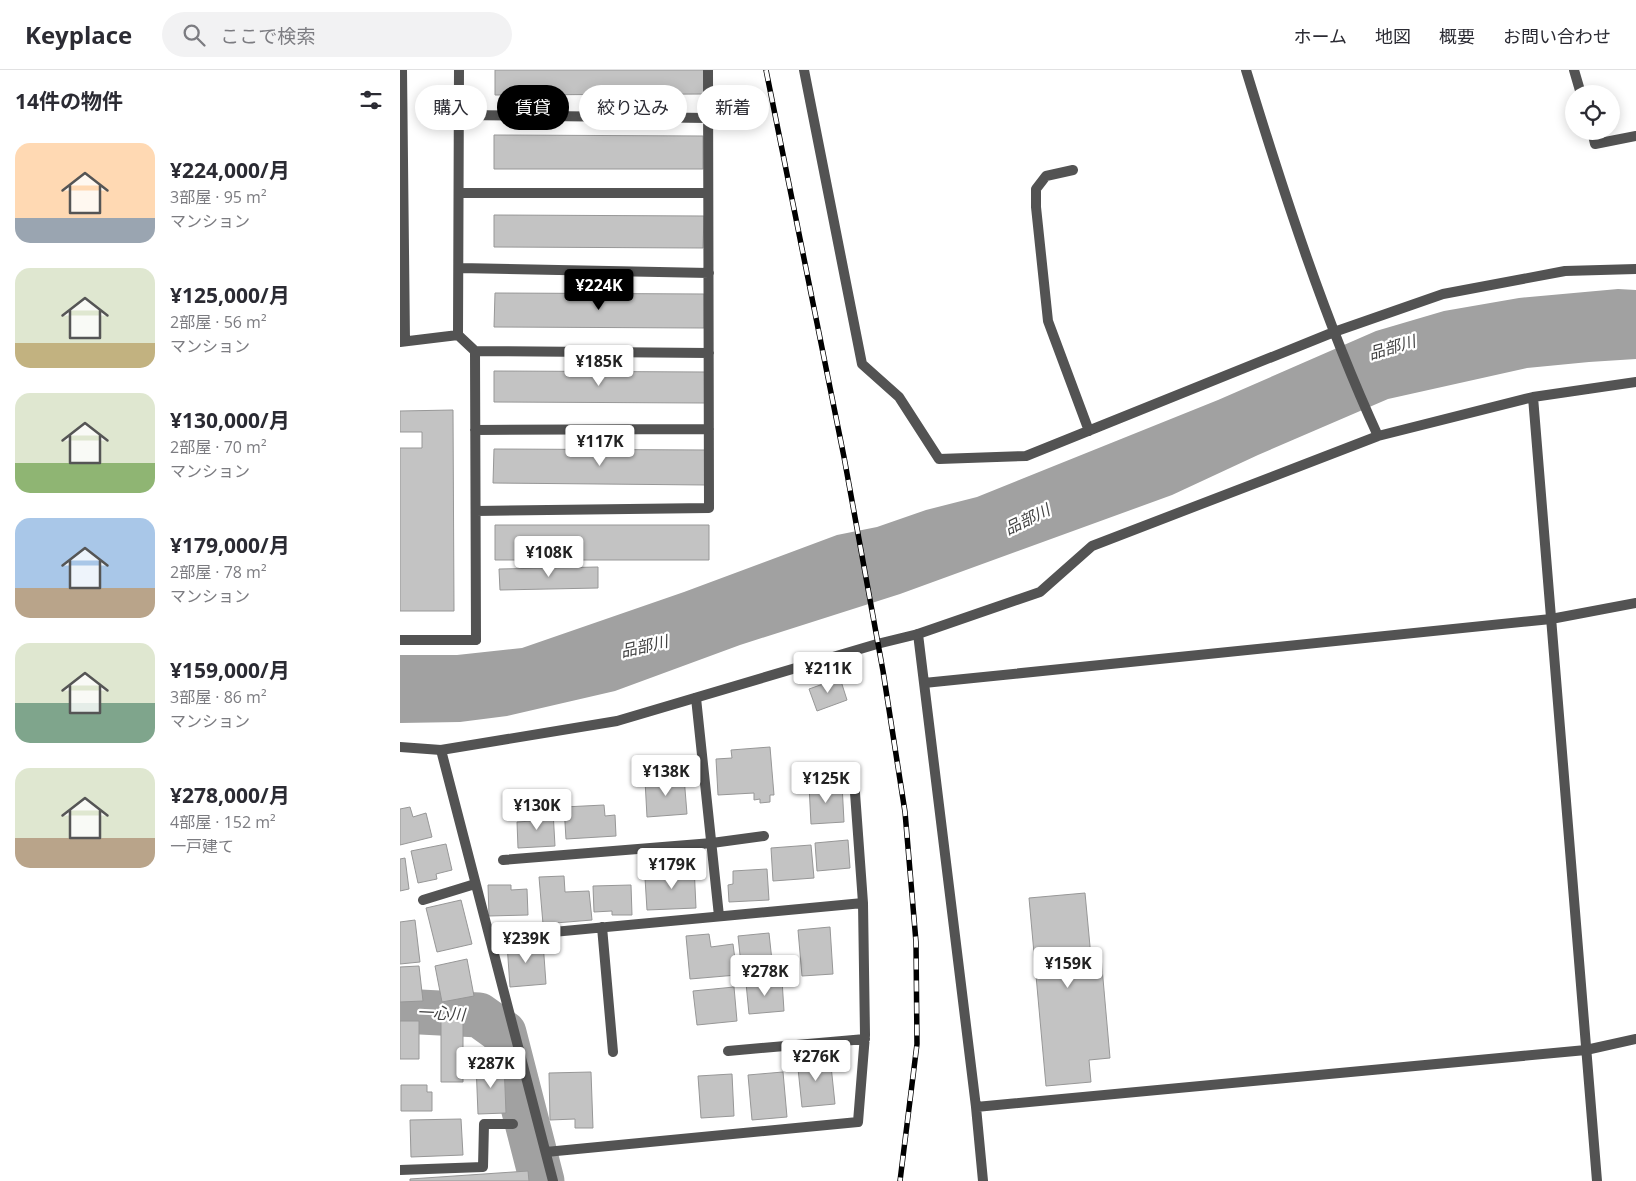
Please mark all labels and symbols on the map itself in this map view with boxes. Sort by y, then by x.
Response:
pin: ¥224K [564,268,634,311]
water label: 品部川 [1366,329,1420,364]
pin: ¥185K [564,344,634,387]
pin: ¥117K [565,424,635,467]
water label: 品部川 [1001,498,1055,539]
pin: ¥108K [514,536,584,578]
water label: 品部川 [618,629,672,662]
pin: ¥211K [793,652,863,694]
pin: ¥138K [631,754,701,797]
pin: ¥125K [791,762,861,804]
pin: ¥130K [502,788,572,831]
pin: ¥179K [637,848,707,890]
pin: ¥239K [491,922,561,964]
pin: ¥159K [1033,946,1103,989]
pin: ¥278K [730,954,800,997]
water label: 一心川 [416,1001,468,1025]
pin: ¥276K [781,1040,851,1082]
pin: ¥287K [456,1046,526,1089]

